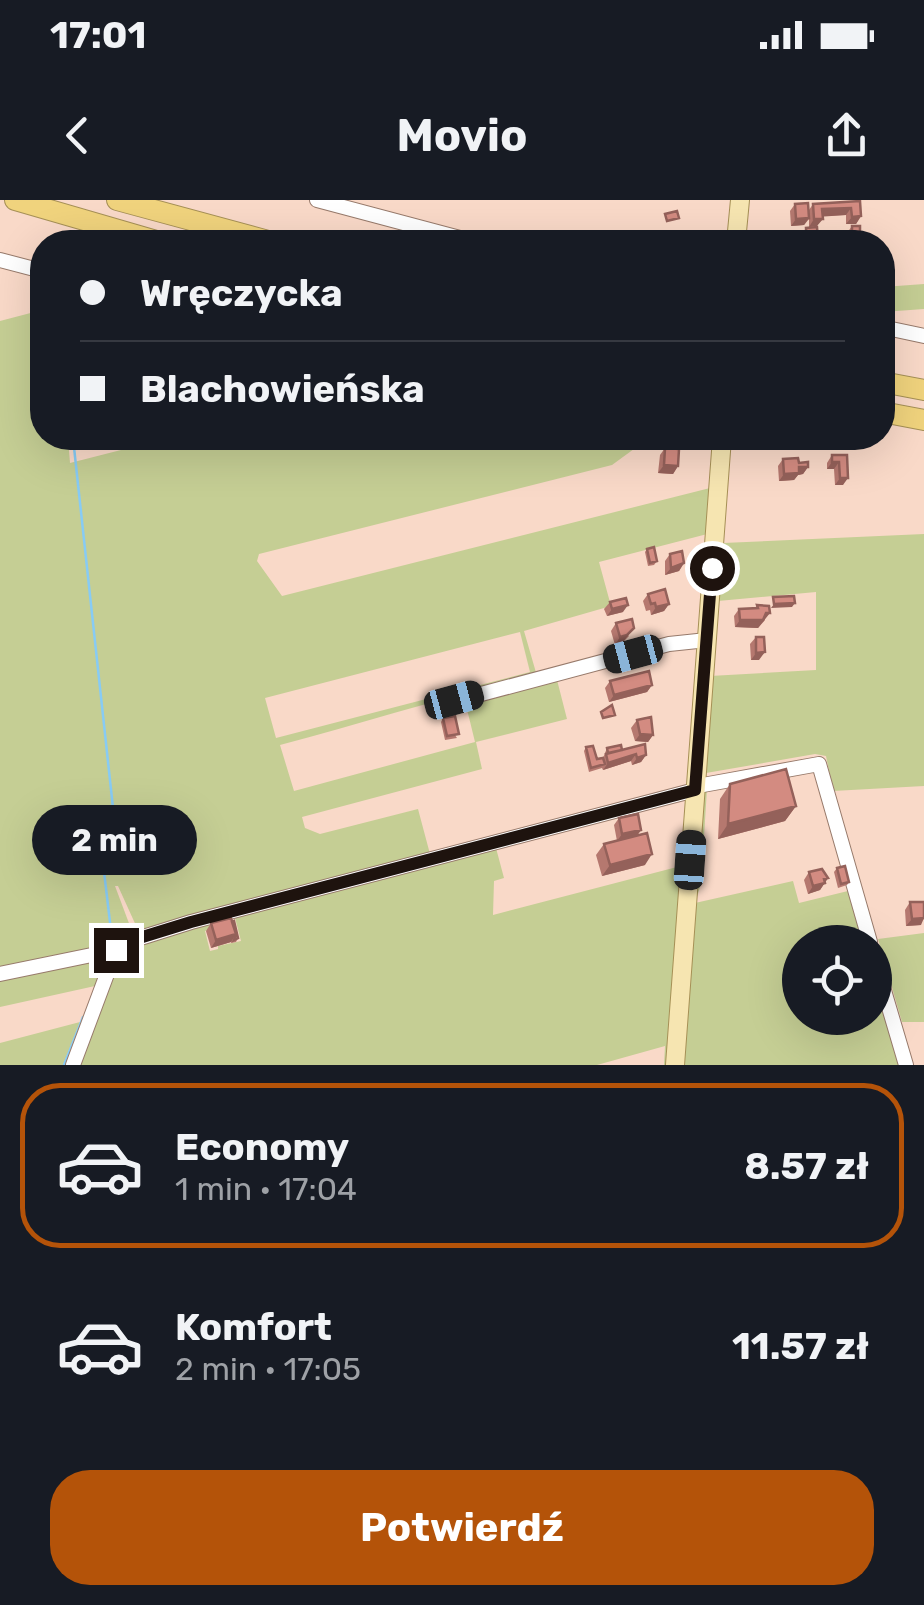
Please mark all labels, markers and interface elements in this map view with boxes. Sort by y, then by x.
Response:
text: 17:01 [50,12,146,58]
icon: back [50,108,105,163]
icon: share [819,108,874,163]
text: Movio [396,109,528,162]
text: Wręczycka [140,270,343,316]
text: Blachowieńska [140,366,425,412]
route start [690,546,735,591]
car [600,632,666,676]
car [421,678,487,722]
callout: 2 min [34,805,198,875]
text: 2 min [71,821,158,859]
car [673,829,707,891]
map controls [782,925,892,1035]
button: locate [782,925,892,1035]
route end [94,928,139,973]
icon: car [55,1121,145,1211]
text: Economy [175,1124,349,1170]
text: 8.57 zł [744,1143,869,1189]
text: 1 min · 17:04 [175,1170,357,1208]
icon: car [55,1301,145,1391]
text: Komfort [175,1304,332,1350]
text: 11.57 zł [732,1323,869,1369]
text: 2 min · 17:05 [175,1350,361,1388]
button: Potwierdź [50,1470,874,1585]

